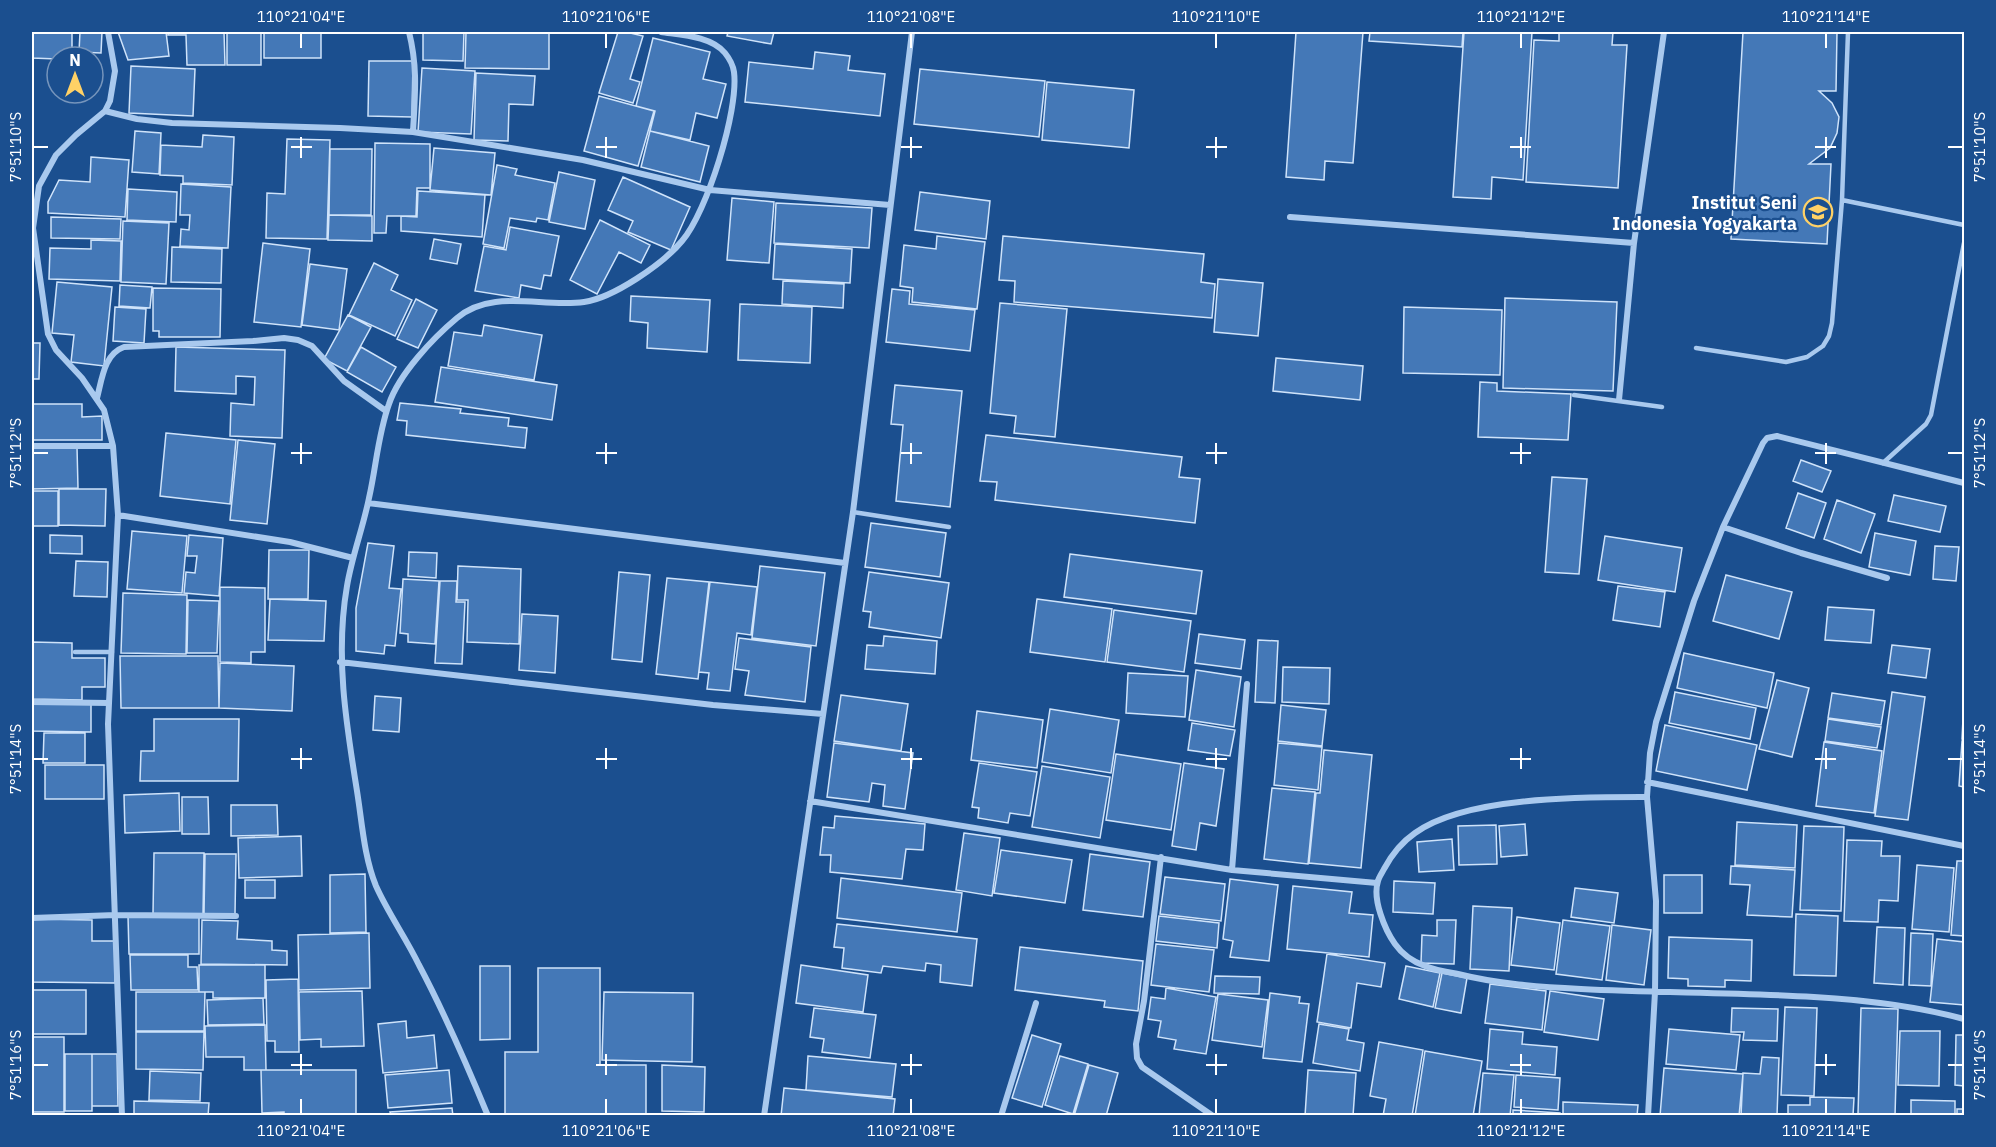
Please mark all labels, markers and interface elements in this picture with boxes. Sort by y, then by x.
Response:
text: 110°21'04"E [257,7,345,26]
text: 110°21'06"E [562,7,650,26]
text: 110°21'08"E [867,7,955,26]
text: 110°21'10"E [1172,7,1260,26]
text: 110°21'12"E [1477,7,1565,26]
text: 110°21'14"E [1782,7,1870,26]
north arrow [45,45,105,105]
text: N [69,50,81,70]
text: 7°51'10"S [6,112,25,182]
text: 7°51'10"S [1970,112,1989,182]
place label: Institut Seni Indonesia Yogyakarta [1612,191,1797,235]
school or university icon: Institut Seni Indonesia Yogyakarta [1802,196,1834,228]
text: 7°51'12"S [6,418,25,488]
text: 7°51'12"S [1970,418,1989,488]
text: 7°51'14"S [6,724,25,794]
text: 7°51'14"S [1970,724,1989,794]
text: 7°51'16"S [6,1030,25,1100]
text: 7°51'16"S [1970,1030,1989,1100]
text: 110°21'04"E [257,1121,345,1140]
text: 110°21'06"E [562,1121,650,1140]
text: 110°21'08"E [867,1121,955,1140]
text: 110°21'10"E [1172,1121,1260,1140]
text: 110°21'12"E [1477,1121,1565,1140]
text: 110°21'14"E [1782,1121,1870,1140]

